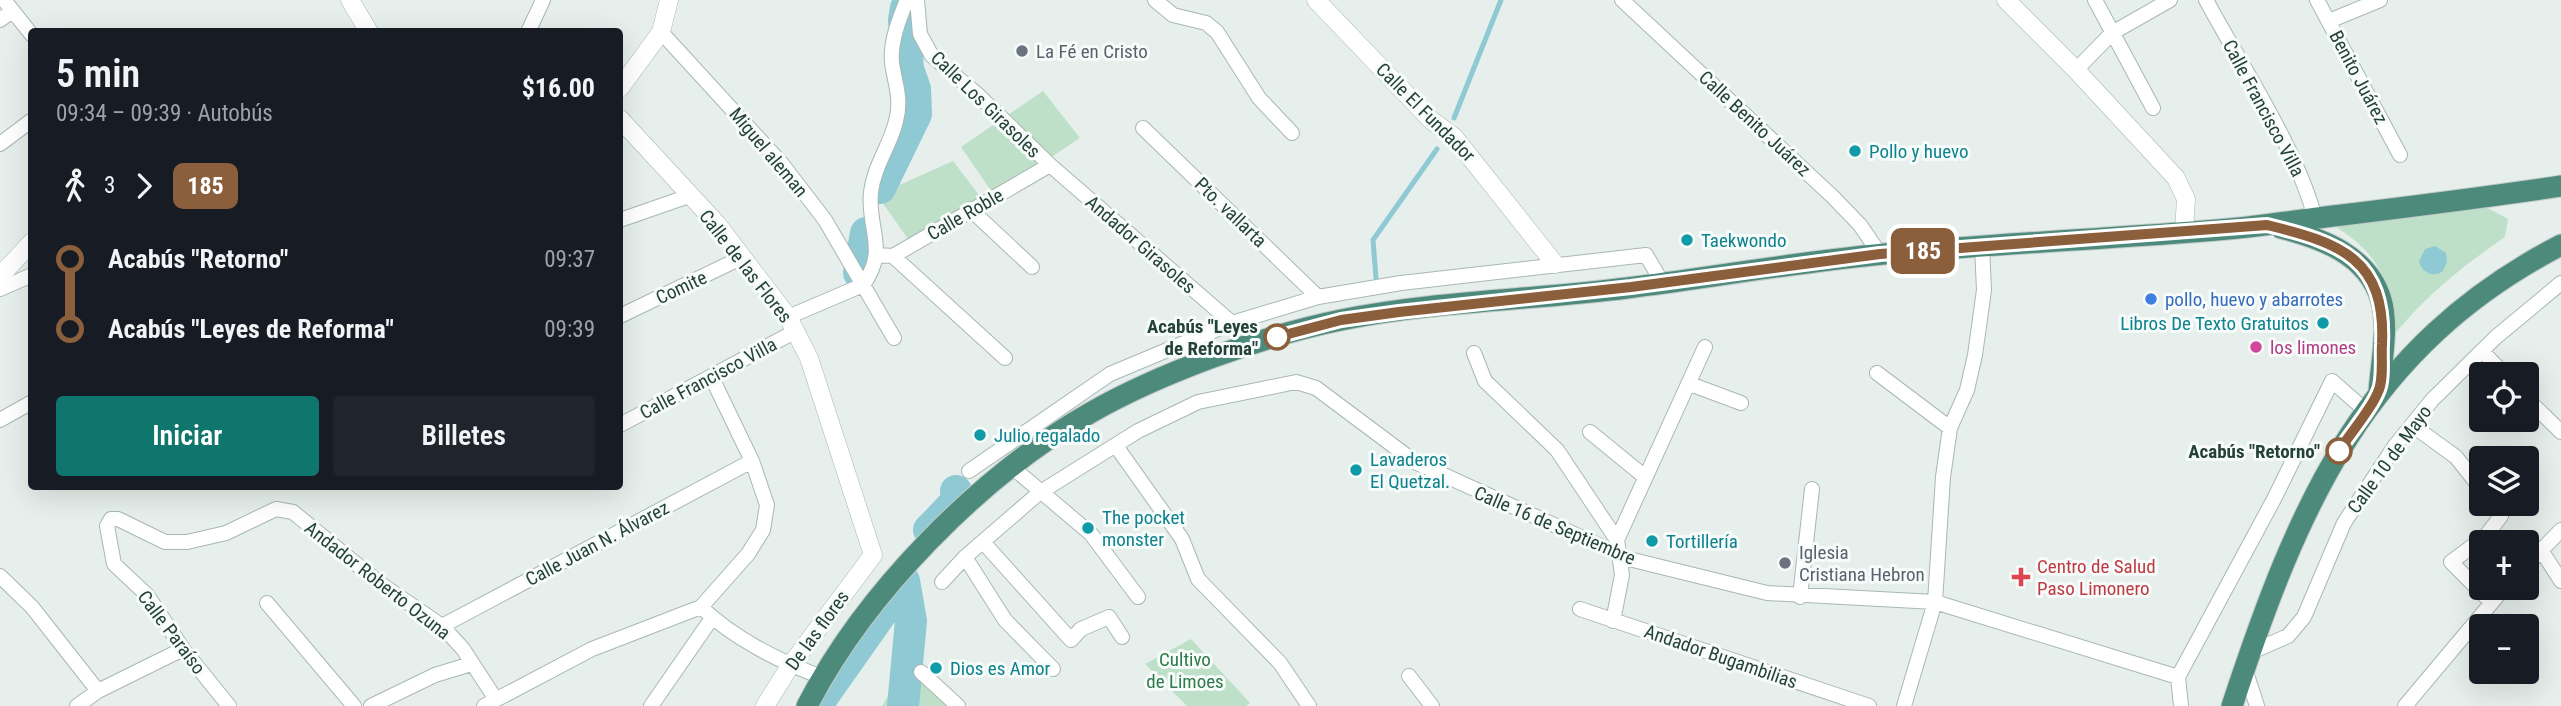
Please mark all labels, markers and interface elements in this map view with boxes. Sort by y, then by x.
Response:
street label: Benito Juárez [2324,27,2393,128]
street label: Calle Francisco Villa [2218,36,2309,181]
place label: La Fé en Cristo [1036,40,1148,63]
marker: La Fé en Cristo [1014,43,1030,59]
street label: Calle Los Girasoles [926,46,1045,163]
text: 5 min [56,52,140,96]
street label: Calle El Fundador [1371,58,1480,167]
street label: Calle Benito Juárez [1694,66,1815,181]
text: $16.00 [522,73,595,103]
text: 09:34 – 09:39 · Autobús [56,100,273,127]
street label: Miguel aleman [724,103,813,202]
place label: Pollo y huevo [1869,140,1969,163]
marker: Pollo y huevo [1847,143,1863,159]
icon: walk [56,167,94,205]
icon: forward [125,167,163,205]
text: 3 [104,172,115,199]
text: 185 [187,172,224,200]
street label: Pto. vallarta [1190,173,1271,252]
street label: Calle Roble [923,183,1008,245]
street label: Andador Girasoles [1081,190,1200,298]
street label: Calle de las Flores [694,205,797,327]
line badge: 185 [1883,228,1963,274]
place label: Taekwondo [1701,229,1786,252]
marker: Taekwondo [1679,232,1695,248]
text: 185 [1905,237,1941,265]
text: Acabús "Retorno" [108,244,288,274]
text: 09:37 [544,246,595,273]
street label: Comite [652,266,710,309]
place label: pollo, huevo y abarrotes [2165,288,2343,311]
marker: pollo, huevo y abarrotes [2143,291,2159,307]
place label: Libros De Texto Gratuitos [2120,312,2309,335]
text: Acabús "Leyes de Reforma" [108,314,394,344]
place label: Acabús "Leyes de Reforma" [1147,315,1258,360]
marker: Libros De Texto Gratuitos [2315,315,2331,331]
text: 09:39 [544,316,595,343]
marker: Acabús "Leyes de Reforma" [1264,324,1290,350]
street label: Calle Francisco Villa [636,333,781,424]
place label: los limones [2270,336,2356,359]
marker: los limones [2248,339,2264,355]
map controls [2469,362,2539,684]
button: locate [2469,362,2539,432]
button: Iniciar [56,396,319,476]
button: Billetes [333,396,595,476]
street label: Calle 10 de Mayo [2342,401,2436,518]
place label: Julio regalado [994,424,1100,447]
marker: Julio regalado [972,427,988,443]
marker: Acabús "Retorno" [2326,438,2352,464]
place label: Acabús "Retorno" [2188,440,2320,463]
button: layers [2469,446,2539,516]
place label: Lavaderos El Quetzal. [1370,448,1450,493]
marker: Lavaderos El Quetzal. [1348,462,1364,478]
street label: Calle 16 de Septiembre [1471,481,1639,570]
street label: Calle Juan N. Álvarez [522,496,673,591]
place label: The pocket monster [1102,506,1185,551]
street label: Andador Roberto Ozuna [300,516,455,644]
marker: The pocket monster [1080,520,1096,536]
place label: Tortillería [1666,530,1738,553]
button: + [2469,530,2539,600]
marker: Tortillería [1644,533,1660,549]
place label: Iglesia Cristiana Hebron [1799,541,1925,586]
marker: Iglesia Cristiana Hebron [1777,555,1793,571]
place label: Centro de Salud Paso Limonero [2037,555,2156,600]
marker: Centro de Salud Paso Limonero [2011,567,2031,587]
street label: Calle Paraíso [133,586,210,679]
street label: De las flores [781,586,854,675]
button: − [2469,614,2539,684]
street label: Andador Bugambilias [1641,619,1800,693]
park label: Cultivo de Limoes [1146,648,1224,693]
place label: Dios es Amor [950,657,1050,680]
marker: Dios es Amor [928,660,944,676]

